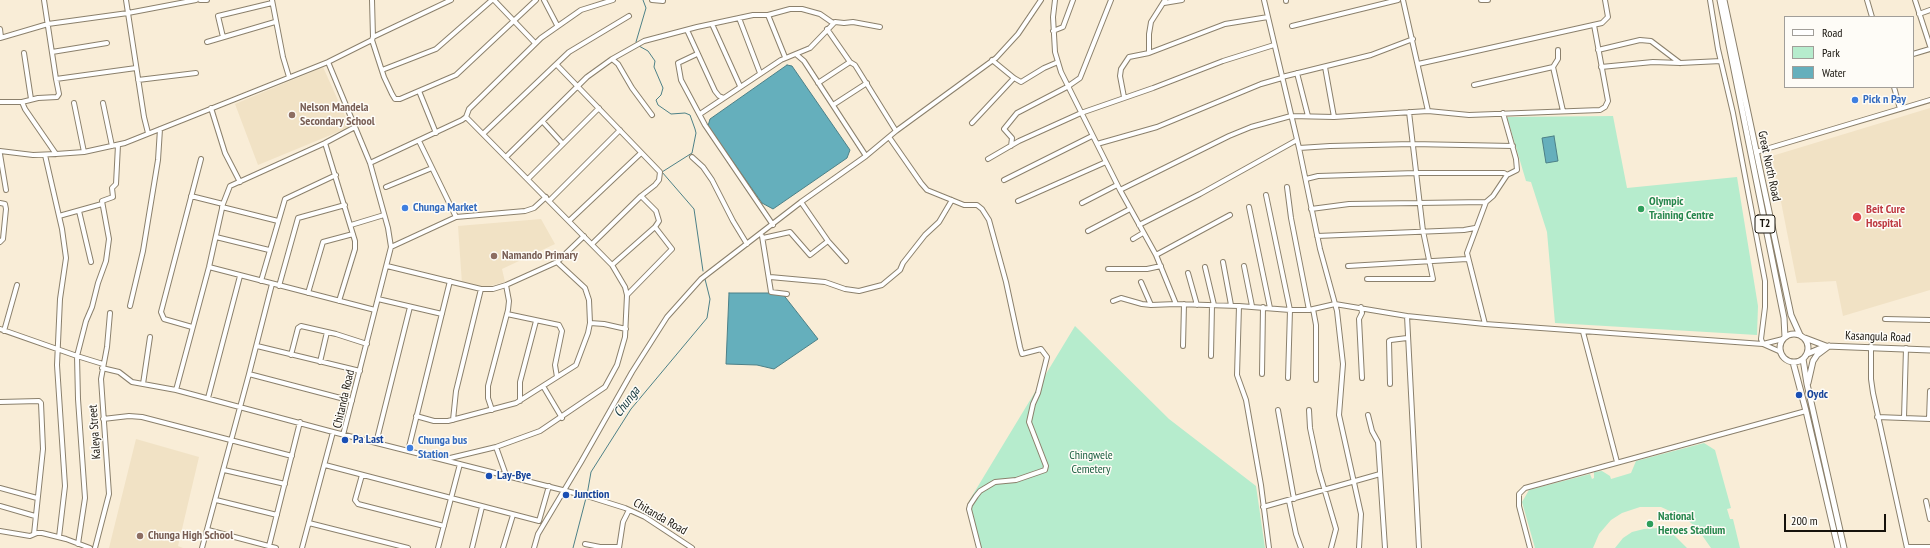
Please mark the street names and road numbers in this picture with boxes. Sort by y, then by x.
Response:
street label: Great North Road [1755,129,1783,203]
road number: T2 [1755,215,1775,233]
street label: Kasangula Road [1845,329,1911,345]
street label: Chitanda Road [330,368,358,430]
street label: Kaleya Street [86,404,104,460]
street label: Chitanda Road [631,496,689,538]

